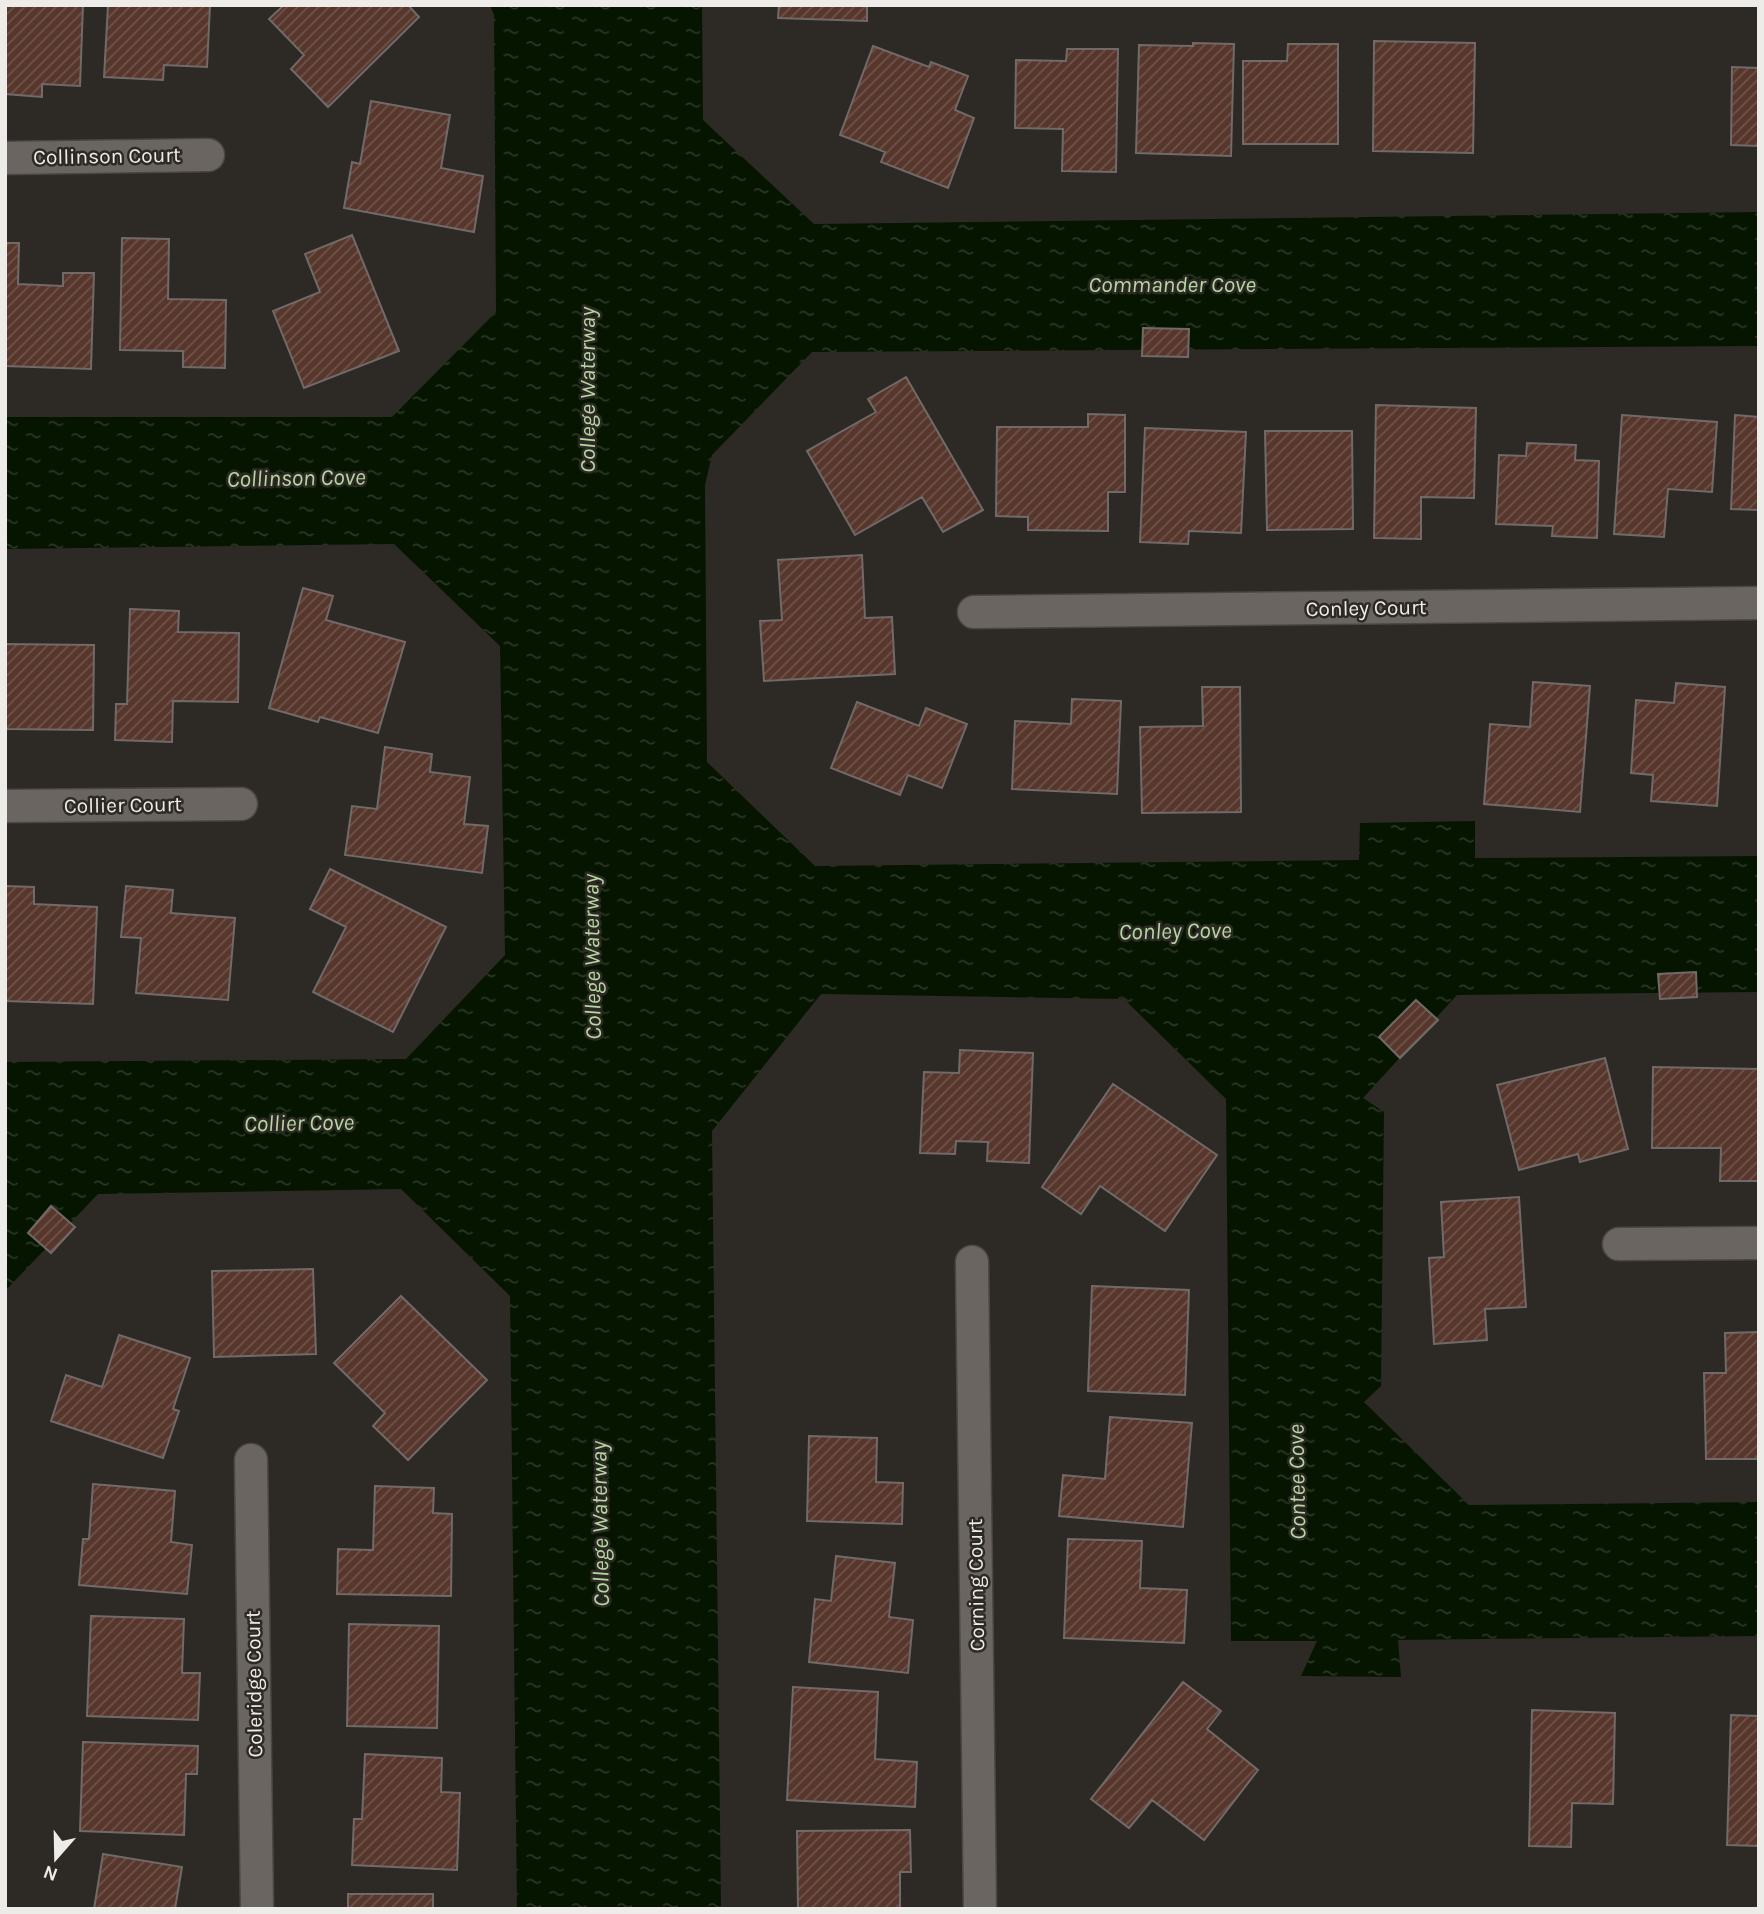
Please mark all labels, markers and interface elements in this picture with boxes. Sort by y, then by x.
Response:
street label: Collinson Court [33,143,181,169]
water label: Commander Cove [1088,271,1256,298]
water label: College Waterway [574,306,601,473]
water label: Collinson Cove [226,463,366,493]
street label: Conley Court [1305,595,1427,621]
street label: Collier Court [64,792,182,818]
water label: College Waterway [577,873,607,1040]
water label: Conley Cove [1118,917,1232,945]
water label: Collier Cove [244,1109,355,1137]
water label: Contee Cove [1282,1424,1312,1540]
water label: College Waterway [585,1440,615,1607]
street label: Corning Court [963,1518,989,1652]
street label: Coleridge Court [241,1610,267,1758]
north arrow [21,1823,91,1893]
text: N [40,1860,61,1886]

